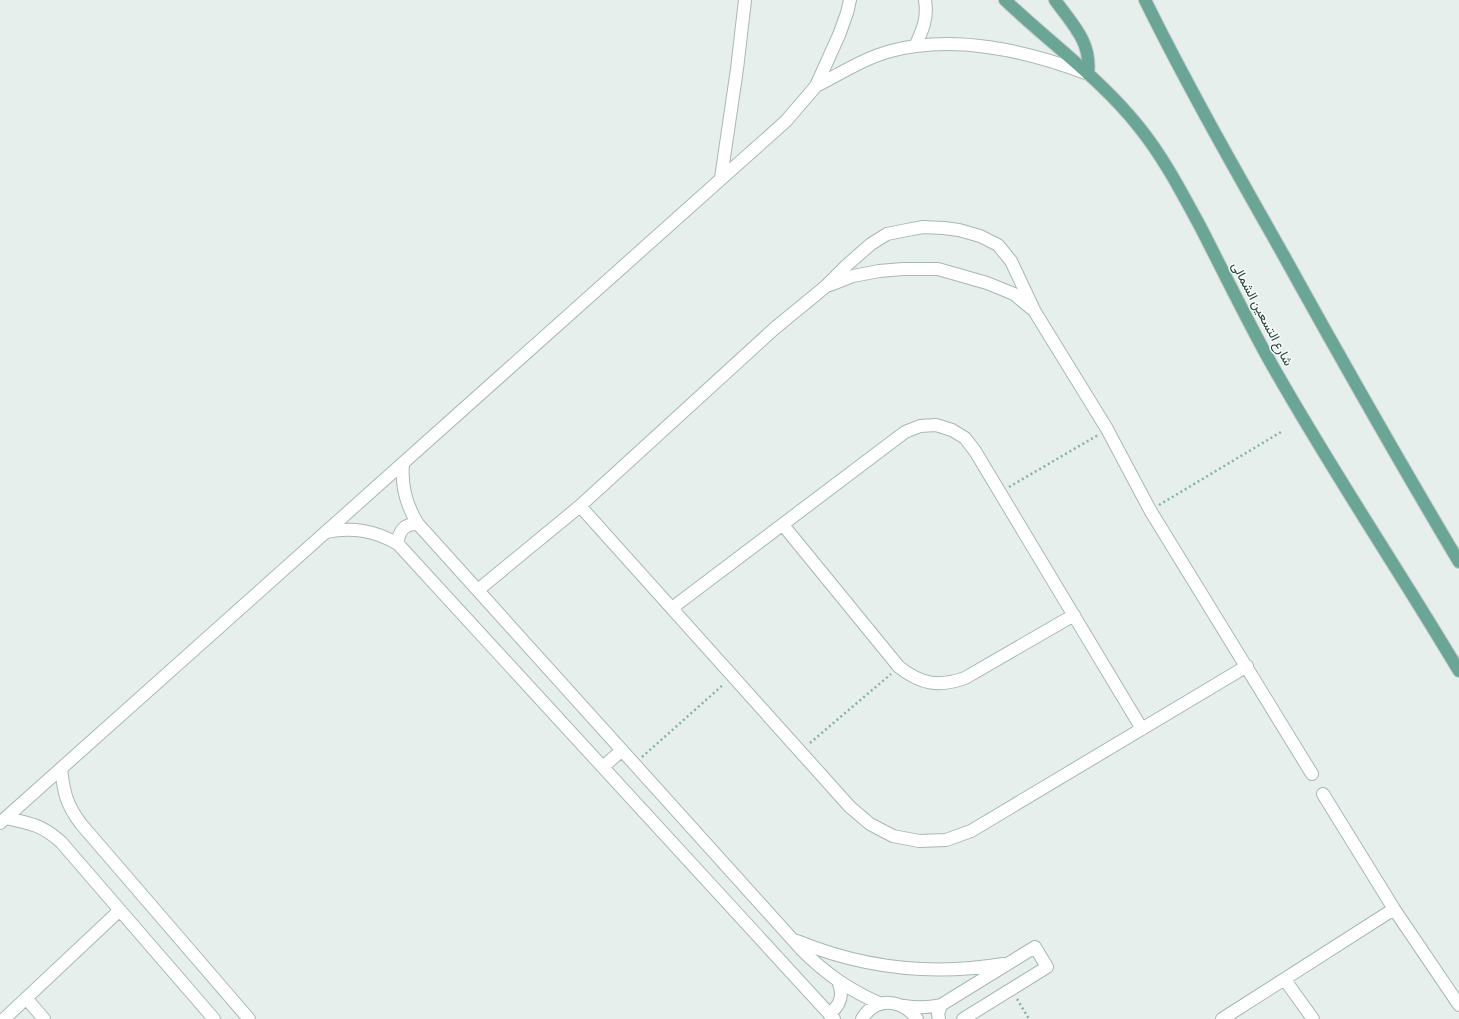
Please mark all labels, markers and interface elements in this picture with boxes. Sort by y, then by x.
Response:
street label: شارع التسعين الشمالى [1227,259,1296,369]

